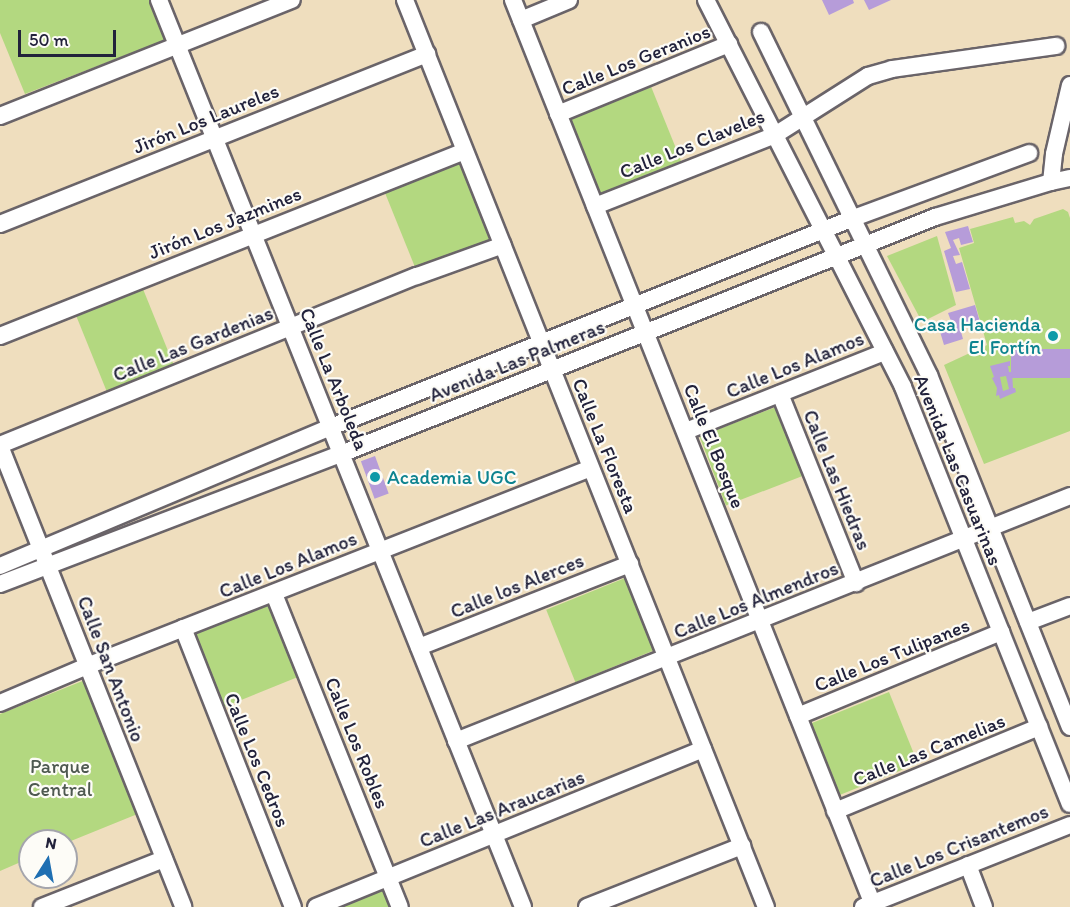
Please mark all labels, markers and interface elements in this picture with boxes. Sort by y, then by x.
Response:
scale bar [21,18,118,56]
street label: Calle Los Geranios [558,19,714,101]
text: 50 m [29,29,69,51]
street label: Jirón Los Laureles [130,79,282,159]
street label: Calle Los Claveles [616,104,768,184]
street label: Jirón Los Jazmines [145,182,305,264]
street label: Calle Las Gardenias [109,301,277,387]
street label: Calle La Arboleda [294,304,374,454]
place label: Casa Hacienda El Fortín [914,312,1041,359]
street label: Avenida Las Palmeras [426,315,608,407]
street label: Calle Los Alamos [723,326,867,404]
marker: Casa Hacienda El Fortín [1046,329,1060,343]
street label: Avenida Las Casuarinas [909,371,1007,569]
street label: Calle La Floresta [567,375,643,517]
street label: Calle El Bosque [678,380,750,512]
street label: Calle Las Hiedras [798,406,876,554]
place label: Academia UGC [387,465,517,489]
marker: Academia UGC [368,470,382,484]
street label: Calle Los Alamos [216,526,360,604]
street label: Calle los Alerces [447,548,587,624]
street label: Calle Los Almendros [670,556,842,644]
street label: Calle San Antonio [72,593,150,745]
street label: Calle Los Tulipanes [811,613,973,697]
street label: Calle Los Robles [320,674,394,812]
street label: Calle Los Cedros [219,689,295,831]
street label: Calle Las Camelias [849,708,1009,792]
park label: Parque Central [28,754,92,801]
street label: Calle Las Araucarias [416,765,588,853]
street label: Calle Los Crisantemos [866,799,1052,893]
north arrow [18,829,78,889]
text: N [44,832,58,853]

